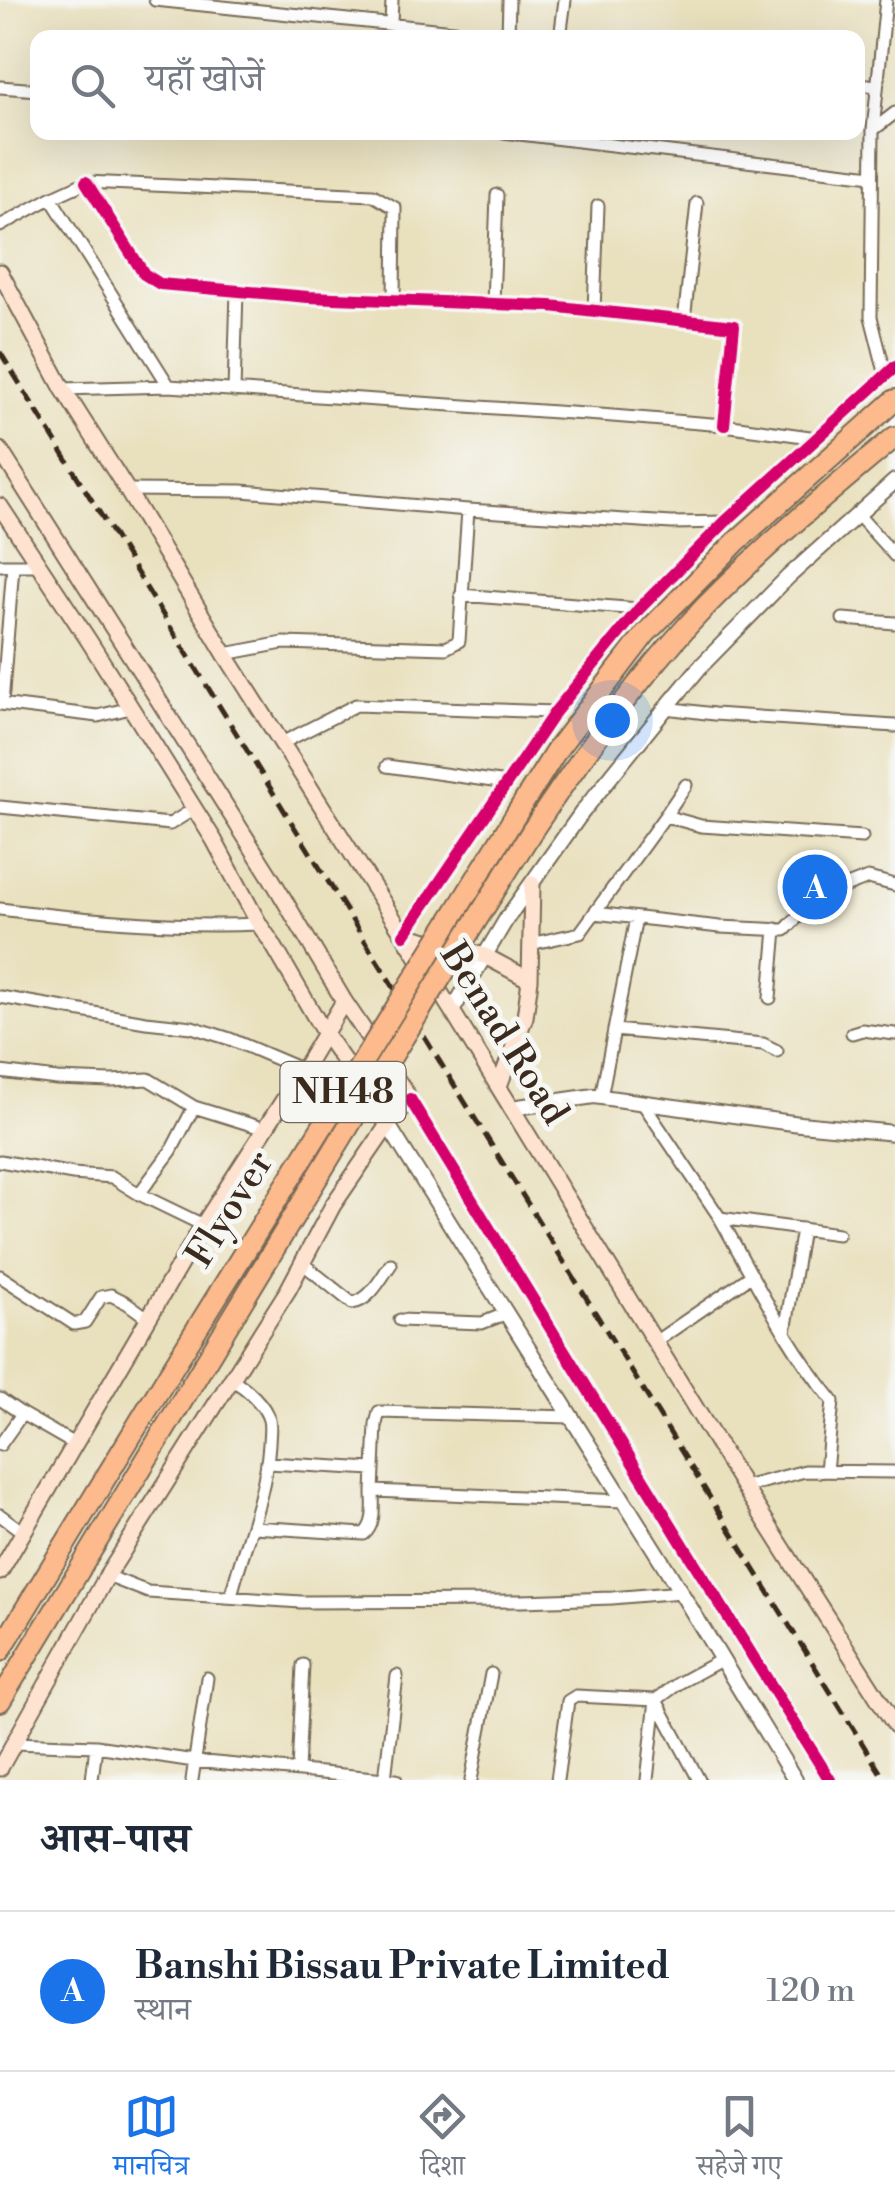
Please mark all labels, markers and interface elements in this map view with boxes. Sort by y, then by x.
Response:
search box [30,30,865,140]
text: यहाँ खोजें [145,56,264,103]
icon: search [65,58,120,113]
your location [587,695,638,746]
pin: A [782,850,848,924]
street label: Benad Road [429,934,579,1134]
road number: NH48 [280,1062,406,1122]
street label: Flyover [176,1142,284,1276]
text: आस-पास [40,1813,190,1866]
text: Banshi Bissau Private Limited [135,1943,670,1990]
text: A [61,1971,84,2011]
text: 120 m [766,1971,855,2011]
text: स्थान [135,1990,191,2030]
tab: मानचित्र [113,2089,189,2193]
tab: दिशा [415,2089,470,2193]
tab: सहेजे गए [696,2089,782,2193]

